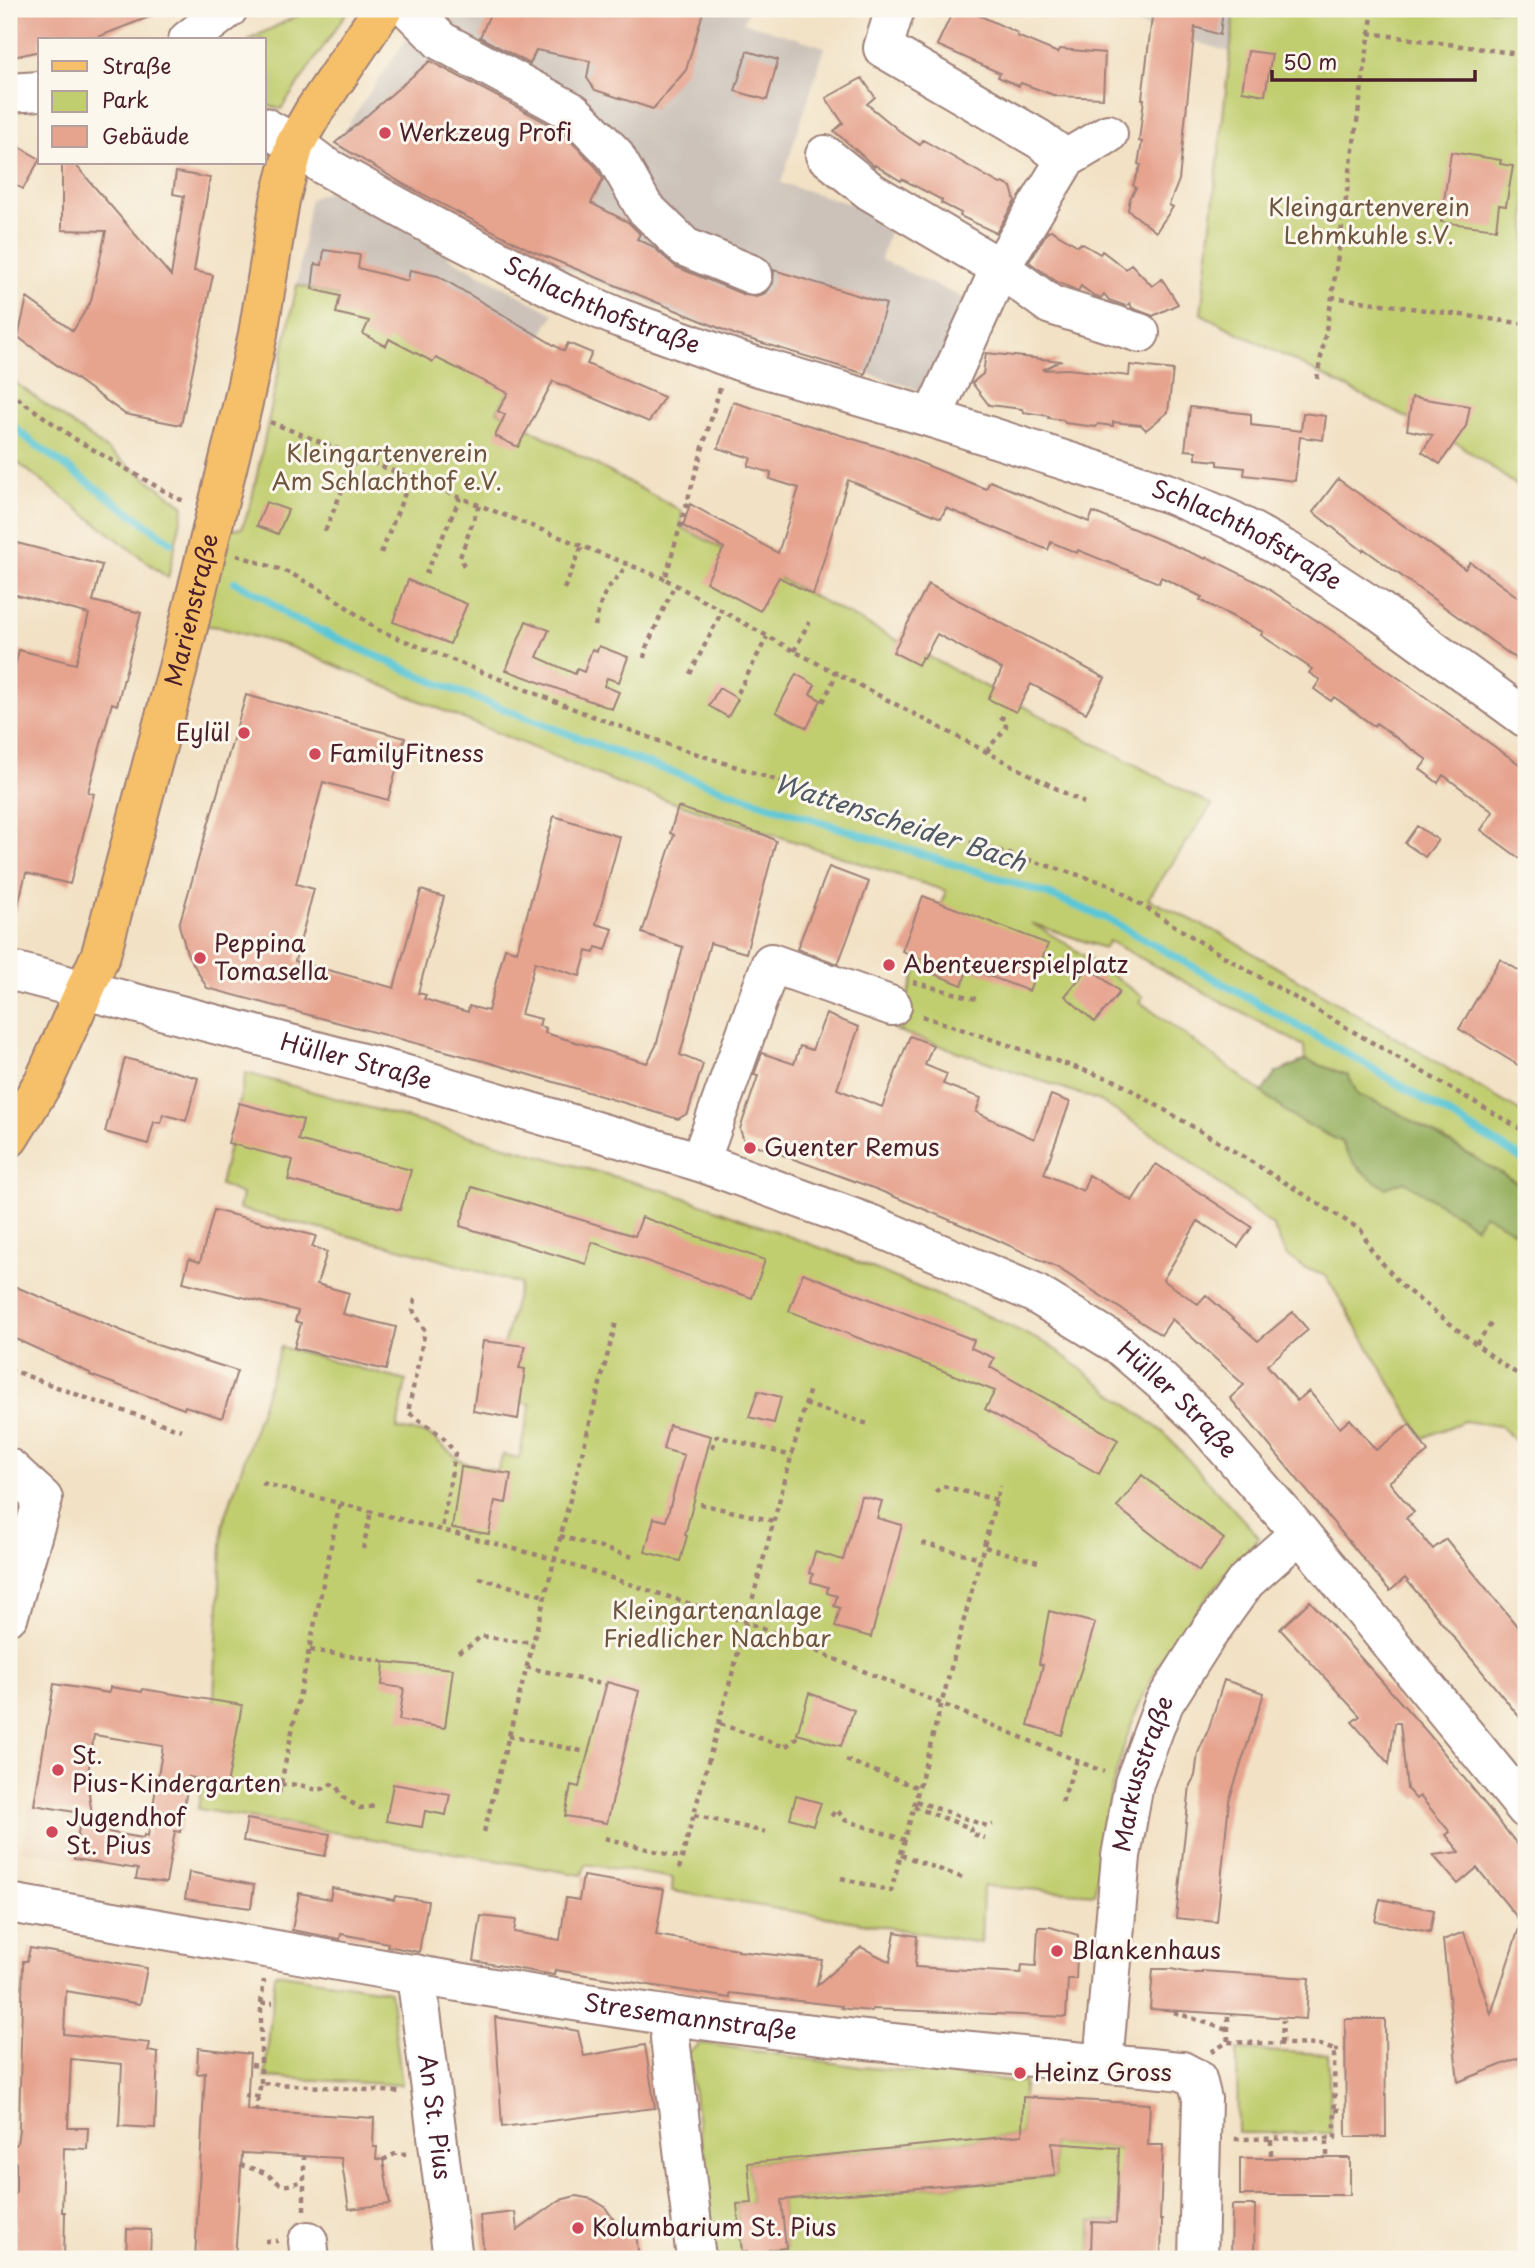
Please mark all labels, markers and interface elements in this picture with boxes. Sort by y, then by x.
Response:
legend [38,38,266,164]
scale bar [1272,38,1476,82]
text: 50 m [1283,45,1337,77]
text: Straße [102,49,171,81]
text: Park [102,83,149,115]
place label: Werkzeug Profi [399,113,572,149]
text: Gebäude [102,119,189,151]
marker: Werkzeug Profi [377,125,393,141]
park label: Kleingartenverein Lehmkuhle s.V. [1268,188,1470,252]
street label: Schlachthofstraße [498,246,706,362]
park label: Kleingartenverein Am Schlachthof e.V. [272,434,502,498]
street label: Schlachthofstraße [1147,469,1350,598]
street label: Marienstraße [154,529,226,690]
place label: Eylül [176,713,230,749]
marker: Eylül [236,725,252,741]
place label: FamilyFitness [329,734,484,770]
marker: FamilyFitness [307,746,323,762]
water label: Wattenscheider Bach [770,762,1032,881]
place label: Peppina Tomasella [214,924,328,988]
place label: Abenteuerspielplatz [903,945,1128,981]
marker: Peppina Tomasella [192,950,208,966]
marker: Abenteuerspielplatz [881,957,897,973]
street label: Hüller Straße [277,1022,437,1098]
place label: Guenter Remus [764,1128,939,1164]
marker: Guenter Remus [742,1140,758,1156]
street label: Hüller Straße [1110,1331,1247,1465]
park label: Kleingartenanlage Friedlicher Nachbar [603,1591,831,1655]
street label: Markusstraße [1102,1690,1181,1854]
place label: St. Pius-Kindergarten [72,1736,281,1800]
marker: St. Pius-Kindergarten [50,1762,66,1778]
place label: Jugendhof St. Pius [66,1798,187,1862]
marker: Jugendhof St. Pius [44,1824,60,1840]
place label: Blankenhaus [1071,1931,1221,1967]
marker: Blankenhaus [1049,1943,1065,1959]
street label: Stresemannstraße [581,1983,799,2048]
street label: An St. Pius [411,2052,463,2182]
place label: Heinz Gross [1034,2053,1172,2089]
marker: Heinz Gross [1012,2065,1028,2081]
place label: Kolumbarium St. Pius [592,2208,837,2244]
marker: Kolumbarium St. Pius [570,2220,586,2236]

